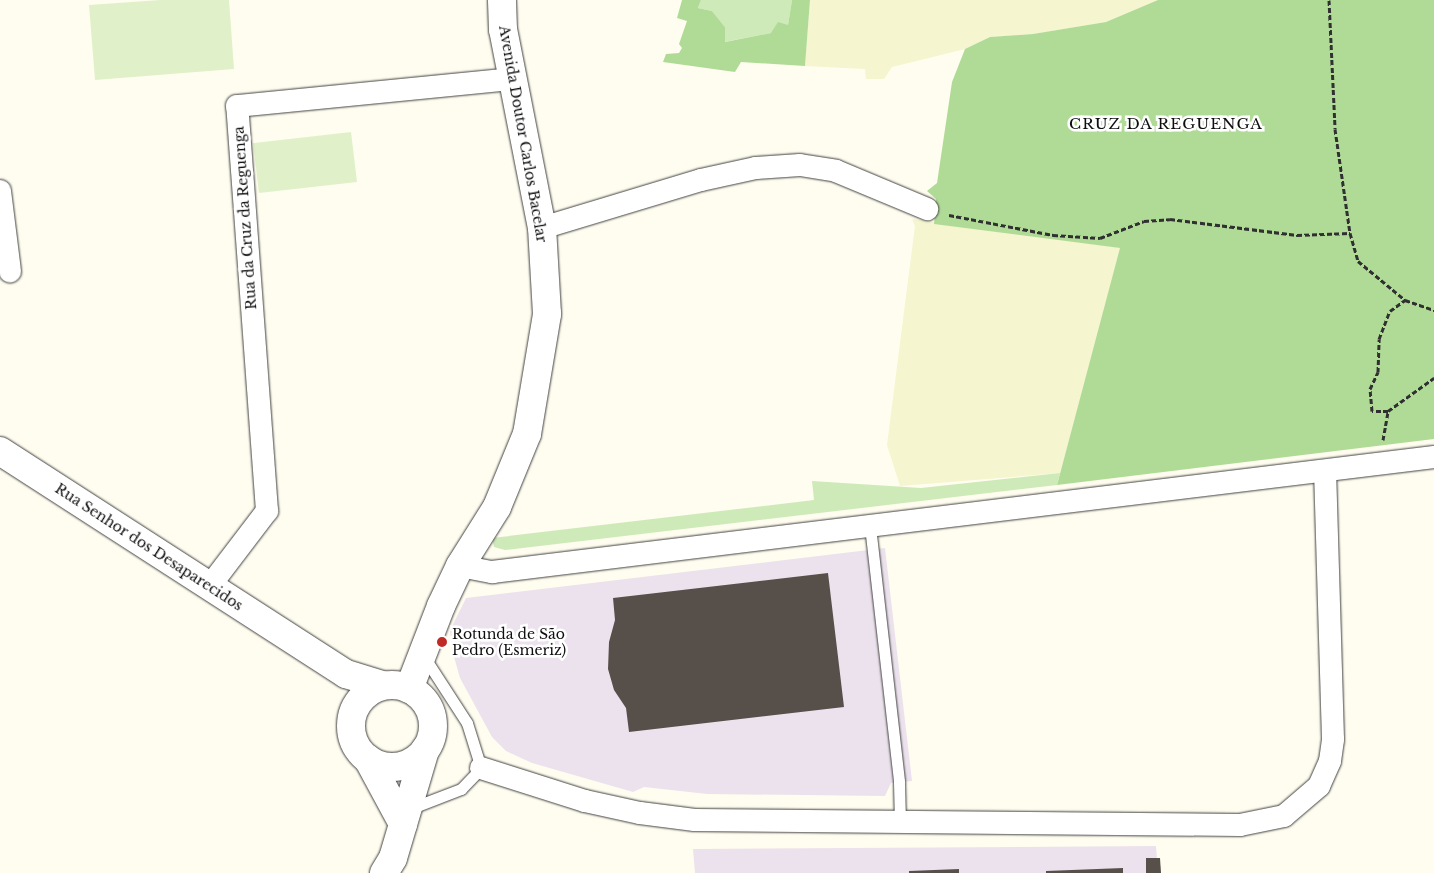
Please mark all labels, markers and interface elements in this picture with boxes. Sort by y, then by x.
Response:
street label: Avenida Doutor Carlos Bacelar [496,24,550,244]
district label: CRUZ DA REGUENGA [1067,115,1265,133]
street label: Rua da Cruz da Reguenga [230,126,260,310]
street label: Rua Senhor dos Desaparecidos [52,480,246,614]
place label: Rotunda de São Pedro (Esmeriz) [452,626,566,658]
marker: Rotunda de São Pedro (Esmeriz) [436,636,448,648]

